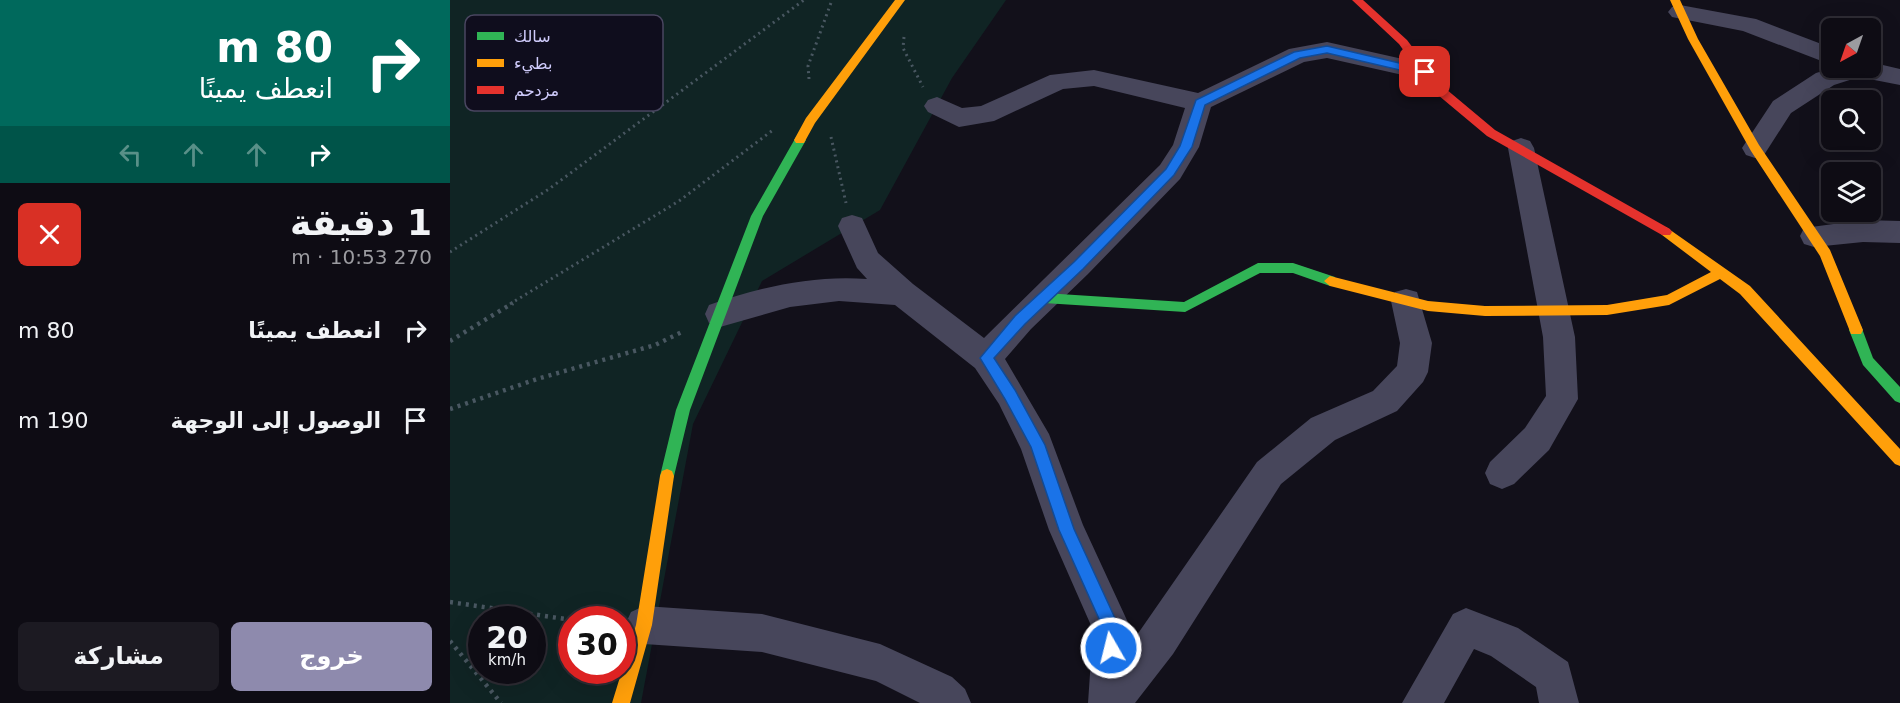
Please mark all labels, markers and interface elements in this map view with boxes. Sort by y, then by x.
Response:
legend [465,15,663,111]
north arrow [1821,18,1881,78]
map controls [1821,18,1881,222]
text: 80 m [216,23,333,72]
icon: right [354,24,432,102]
text: سالك [514,27,551,46]
pin [1399,46,1450,97]
text: بطيء [514,54,552,74]
icon: arrive [1408,55,1441,88]
text: انعطف يمينًا [199,73,333,104]
text: مزدحم [514,81,559,101]
button: search [1821,90,1881,150]
icon: left [114,138,147,171]
icon: ahead [177,138,210,171]
icon: ahead [240,138,273,171]
icon: right [303,138,336,171]
button: layers [1821,162,1881,222]
text: 1 دقيقة [290,202,432,243]
button: close [18,203,81,266]
text: 270 m · 10:53 [291,245,432,269]
icon: right [399,314,432,347]
text: 80 m [18,318,74,343]
text: انعطف يمينًا [248,318,381,343]
icon: arrive [399,404,432,437]
text: 190 m [18,408,88,433]
text: الوصول إلى الوجهة [171,408,381,433]
speed limit sign: 30 [558,606,636,684]
position arrow [1079,616,1143,680]
text: 20 [486,620,528,655]
button: مشاركة [18,622,219,691]
button: خروج [231,622,432,691]
text: km/h [488,651,526,669]

